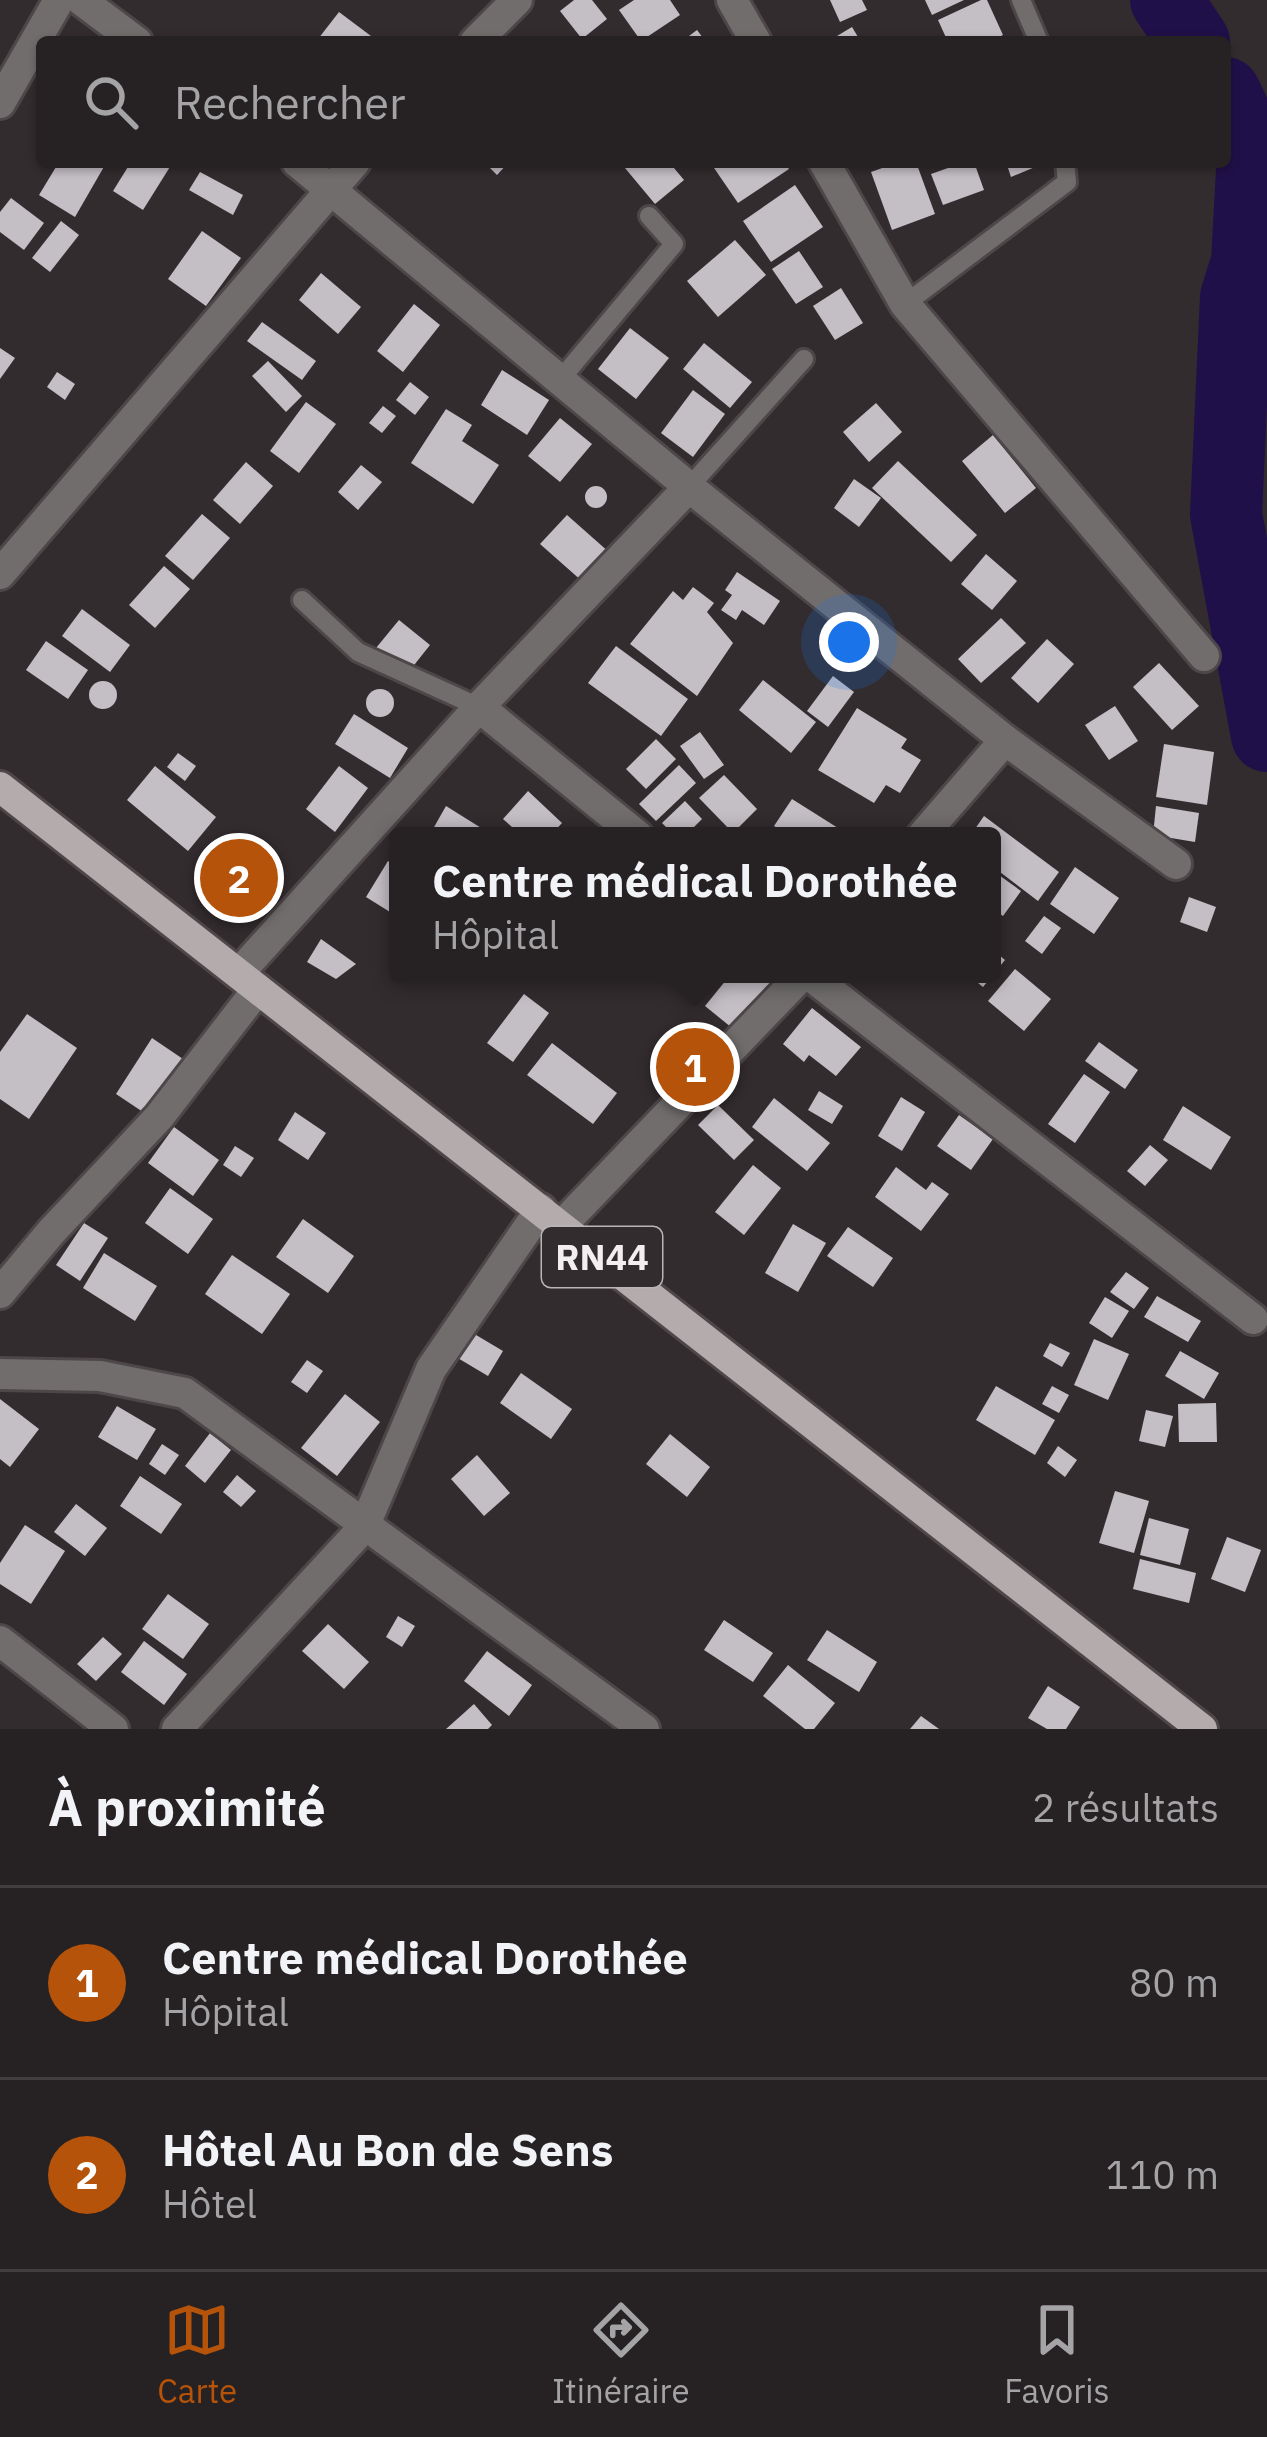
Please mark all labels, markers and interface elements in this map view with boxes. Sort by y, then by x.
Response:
search box [36,36,1231,168]
icon: search [78,69,144,135]
text: Rechercher [174,73,405,131]
your location [819,612,879,672]
popup [389,827,1001,983]
pin: 2 [200,833,278,923]
text: Centre médical Dorothée [432,851,958,909]
text: Hôpital [432,909,559,960]
pin: 1 [656,1022,734,1112]
road number: RN44 [542,1227,662,1287]
text: À proximité [48,1774,326,1840]
text: 2 résultats [1032,1782,1219,1833]
text: Centre médical Dorothée [162,1928,688,1986]
text: 1 [75,1957,99,2008]
text: 80 m [1129,1957,1219,2008]
text: Hôpital [162,1986,289,2037]
text: Hôtel Au Bon de Sens [162,2120,614,2178]
text: 2 [75,2149,99,2200]
text: 110 m [1106,2149,1219,2200]
text: Hôtel [162,2178,257,2229]
tab: Carte [157,2297,237,2412]
tab: Itinéraire [552,2297,690,2412]
tab: Favoris [1004,2297,1110,2412]

